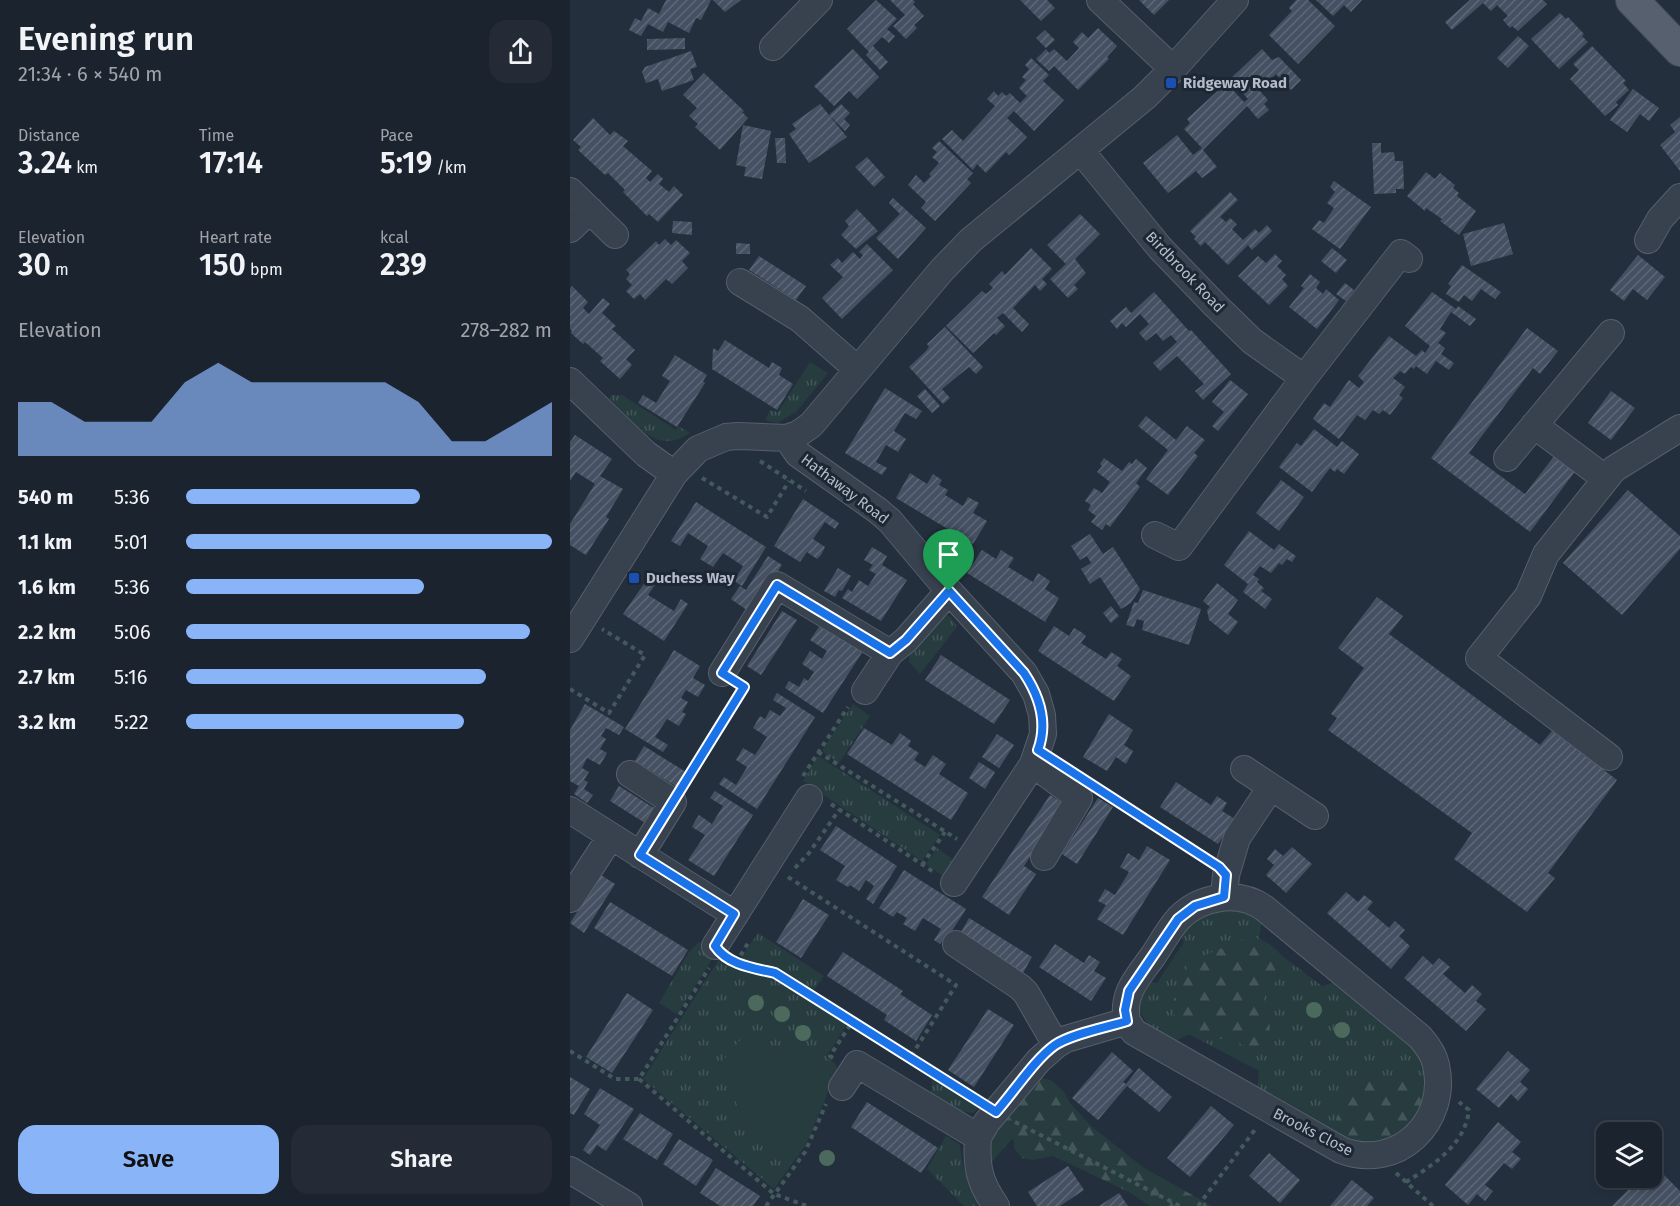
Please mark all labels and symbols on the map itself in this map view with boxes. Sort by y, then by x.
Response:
place label: Ridgeway Road [1183,74,1287,92]
marker: Ridgeway Road [1164,76,1178,90]
street label: Birdbrook Road [1142,228,1228,316]
street label: Hathaway Road [798,450,892,528]
pin [923,529,974,591]
place label: Duchess Way [646,569,735,587]
marker: Duchess Way [627,571,641,585]
street label: Brooks Close [1270,1104,1356,1160]

